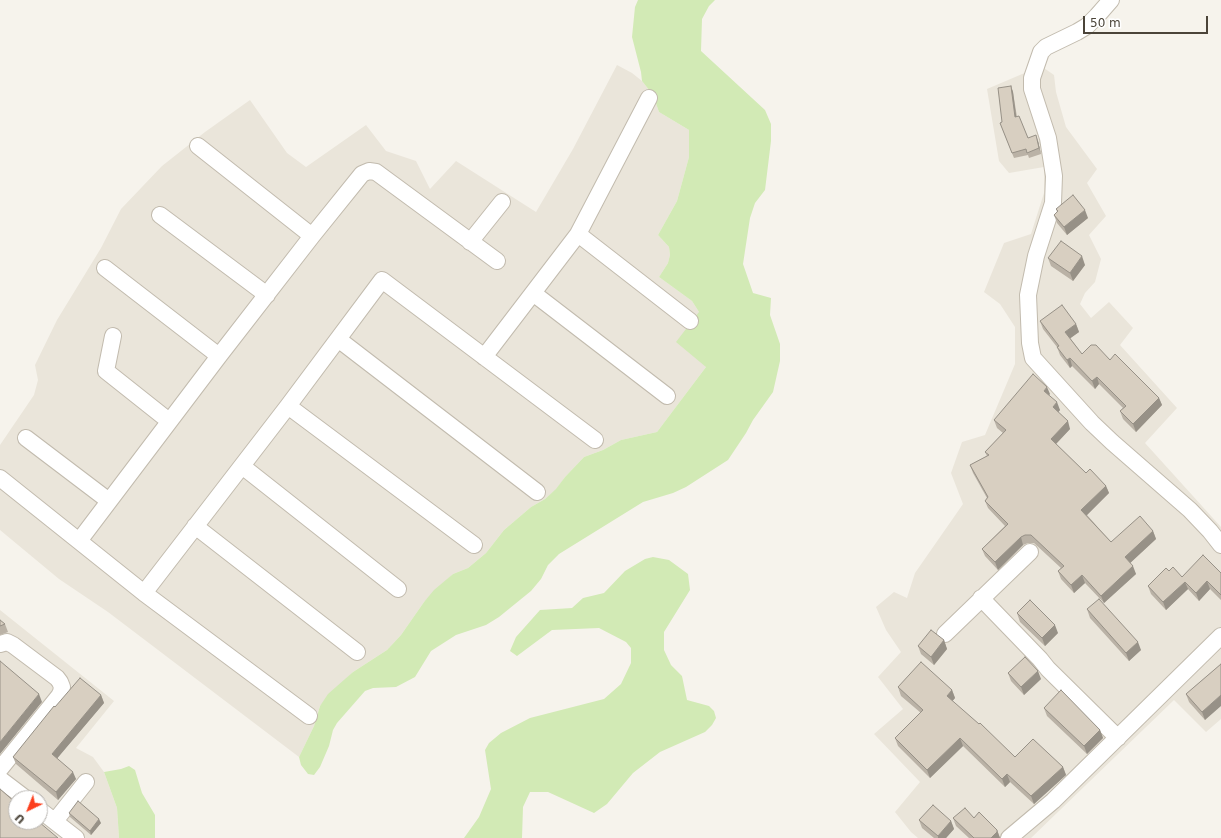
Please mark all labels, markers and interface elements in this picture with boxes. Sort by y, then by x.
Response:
scale bar [1085,8,1210,34]
text: 50 m [1090,16,1121,30]
north arrow [8,790,48,830]
text: U [12,811,28,826]

